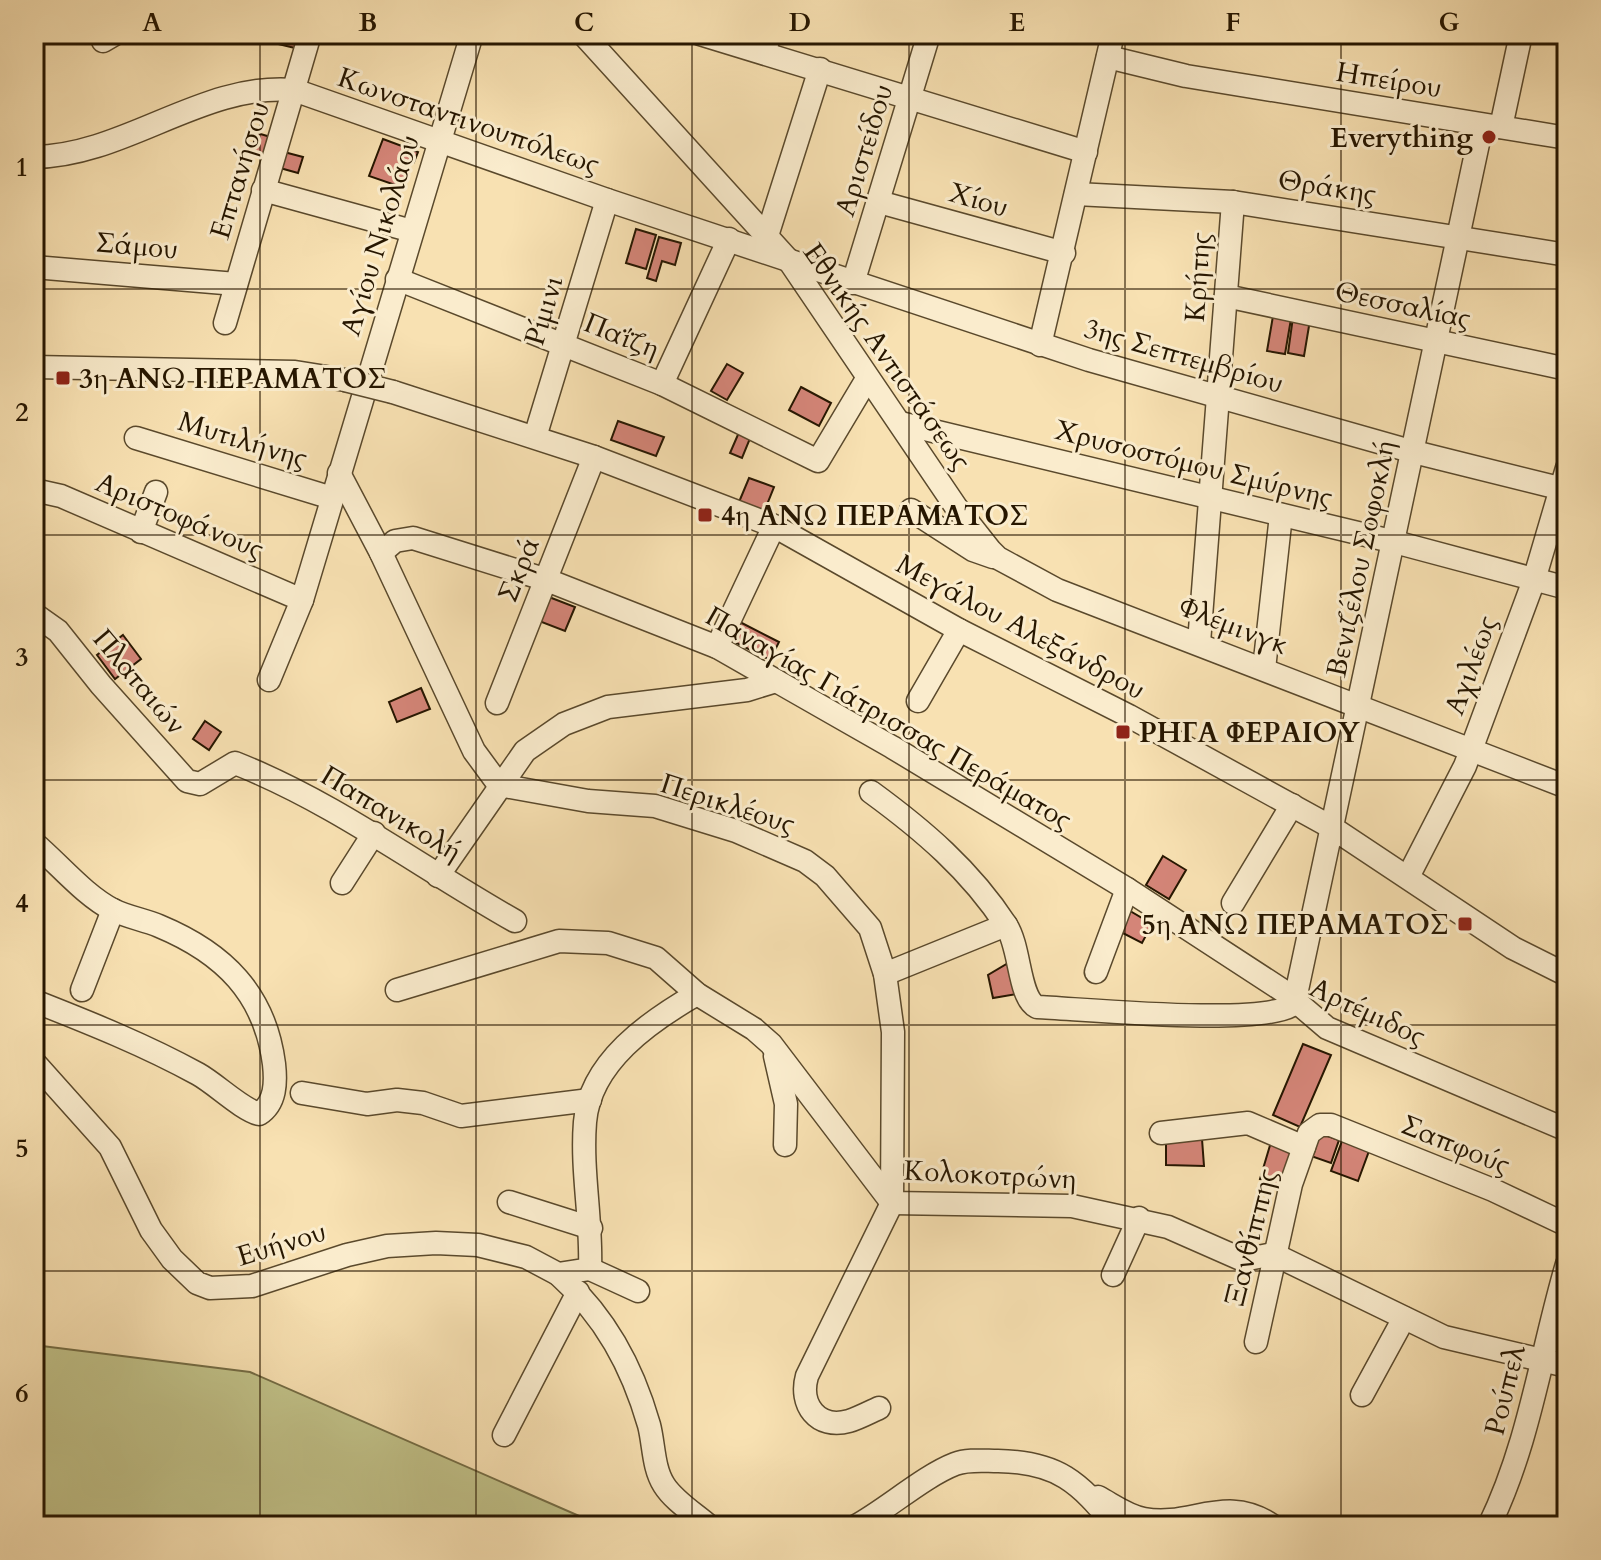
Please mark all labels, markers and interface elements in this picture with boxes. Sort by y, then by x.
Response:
text: A [142,5,162,40]
text: B [359,5,377,40]
text: C [574,5,594,40]
text: D [789,5,811,40]
text: E [1009,5,1025,40]
text: F [1225,5,1241,40]
text: G [1438,5,1460,40]
street label: Ηπείρου [1333,53,1444,107]
street label: Κωνσταντινουπόλεως [333,58,605,184]
street label: Αριστείδου [826,80,902,221]
street label: Επτανήσου [201,97,279,244]
place label: Everything [1330,119,1473,157]
marker: Everything [1480,128,1498,146]
street label: Αγίου Νικολάου [331,130,429,340]
text: 1 [15,150,29,185]
street label: Θράκης [1275,160,1379,213]
street label: Χίου [945,173,1013,226]
street label: Σάμου [94,223,180,269]
street label: Κρήτης [1176,231,1220,323]
street label: Εθνικής Αντιστάσεως [794,235,980,478]
street label: Ρίμινι [515,271,573,350]
street label: Θεσσαλίας [1331,272,1474,338]
street label: Παΐζη [578,304,665,368]
street label: 3ης Σεπτεμβρίου [1080,309,1288,403]
place label: 3η ΑΝΩ ΠΕΡΑΜΑΤΟΣ [79,360,386,398]
marker: 3η ΑΝΩ ΠΕΡΑΜΑΤΟΣ [54,369,72,387]
text: 2 [15,395,29,430]
street label: Μυτιλήνης [174,402,312,478]
street label: Χρυσοστόμου Σμύρνης [1051,411,1336,517]
street label: Βενιζέλου Σοφοκλή [1317,436,1405,680]
street label: Αριστοφάνους [90,463,269,568]
place label: 4η ΑΝΩ ΠΕΡΑΜΑΤΟΣ [721,497,1028,535]
marker: 4η ΑΝΩ ΠΕΡΑΜΑΤΟΣ [696,506,714,524]
street label: Σκρά [489,531,549,608]
street label: Μεγάλου Αλεξάνδρου [889,545,1152,709]
street label: Φλέμινγκ [1173,588,1294,664]
street label: Παναγίας Γιάτρισσας Περάματος [698,597,1079,839]
street label: Αχιλέως [1435,610,1506,720]
street label: Πλαταιών [84,621,195,742]
text: 3 [15,640,29,675]
place label: ΡΗΓΑ ΦΕΡΑΙΟΥ [1139,714,1360,752]
marker: ΡΗΓΑ ΦΕΡΑΙΟΥ [1114,723,1132,741]
street label: Παπανικολή [314,757,469,871]
street label: Περικλέους [656,764,800,844]
text: 4 [15,886,29,921]
place label: 5η ΑΝΩ ΠΕΡΑΜΑΤΟΣ [1142,906,1449,944]
marker: 5η ΑΝΩ ΠΕΡΑΜΑΤΟΣ [1456,915,1474,933]
street label: Αρτέμιδος [1304,969,1432,1055]
street label: Σαπφούς [1396,1106,1516,1184]
text: 5 [15,1131,29,1166]
street label: Κολοκοτρώνη [903,1152,1077,1198]
street label: Ξανθίππης [1216,1165,1286,1310]
street label: Ευήνου [232,1212,331,1276]
street label: Ρούπελ [1475,1340,1535,1439]
text: 6 [15,1376,29,1411]

